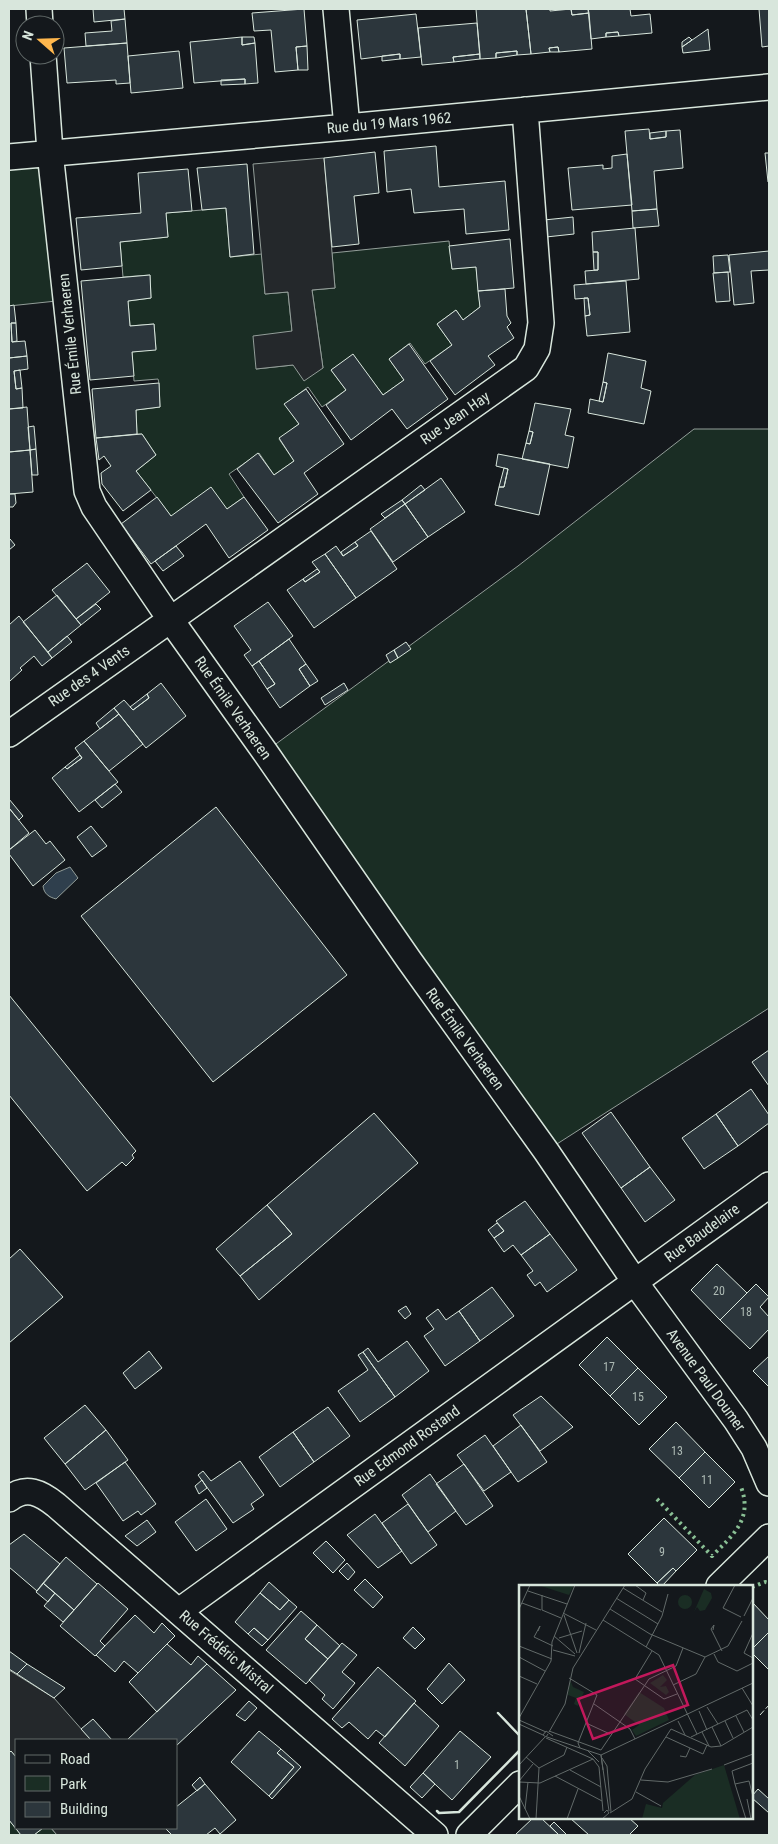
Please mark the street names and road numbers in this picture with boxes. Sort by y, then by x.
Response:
street label: Rue du 19 Mars 1962 [326,109,452,137]
street label: Rue Émile Verhaeren [55,273,85,395]
street label: Rue Jean Hay [417,388,493,448]
street label: Rue des 4 Vents [45,641,133,711]
street label: Rue Émile Verhaeren [191,653,275,763]
street label: Rue Émile Verhaeren [422,984,508,1094]
street label: Rue Baudelaire [661,1200,743,1266]
street label: Avenue Paul Doumer [663,1325,750,1435]
street label: Rue Edmond Rostand [351,1402,463,1490]
street label: Rue Frédéric Mistral [176,1607,276,1697]

